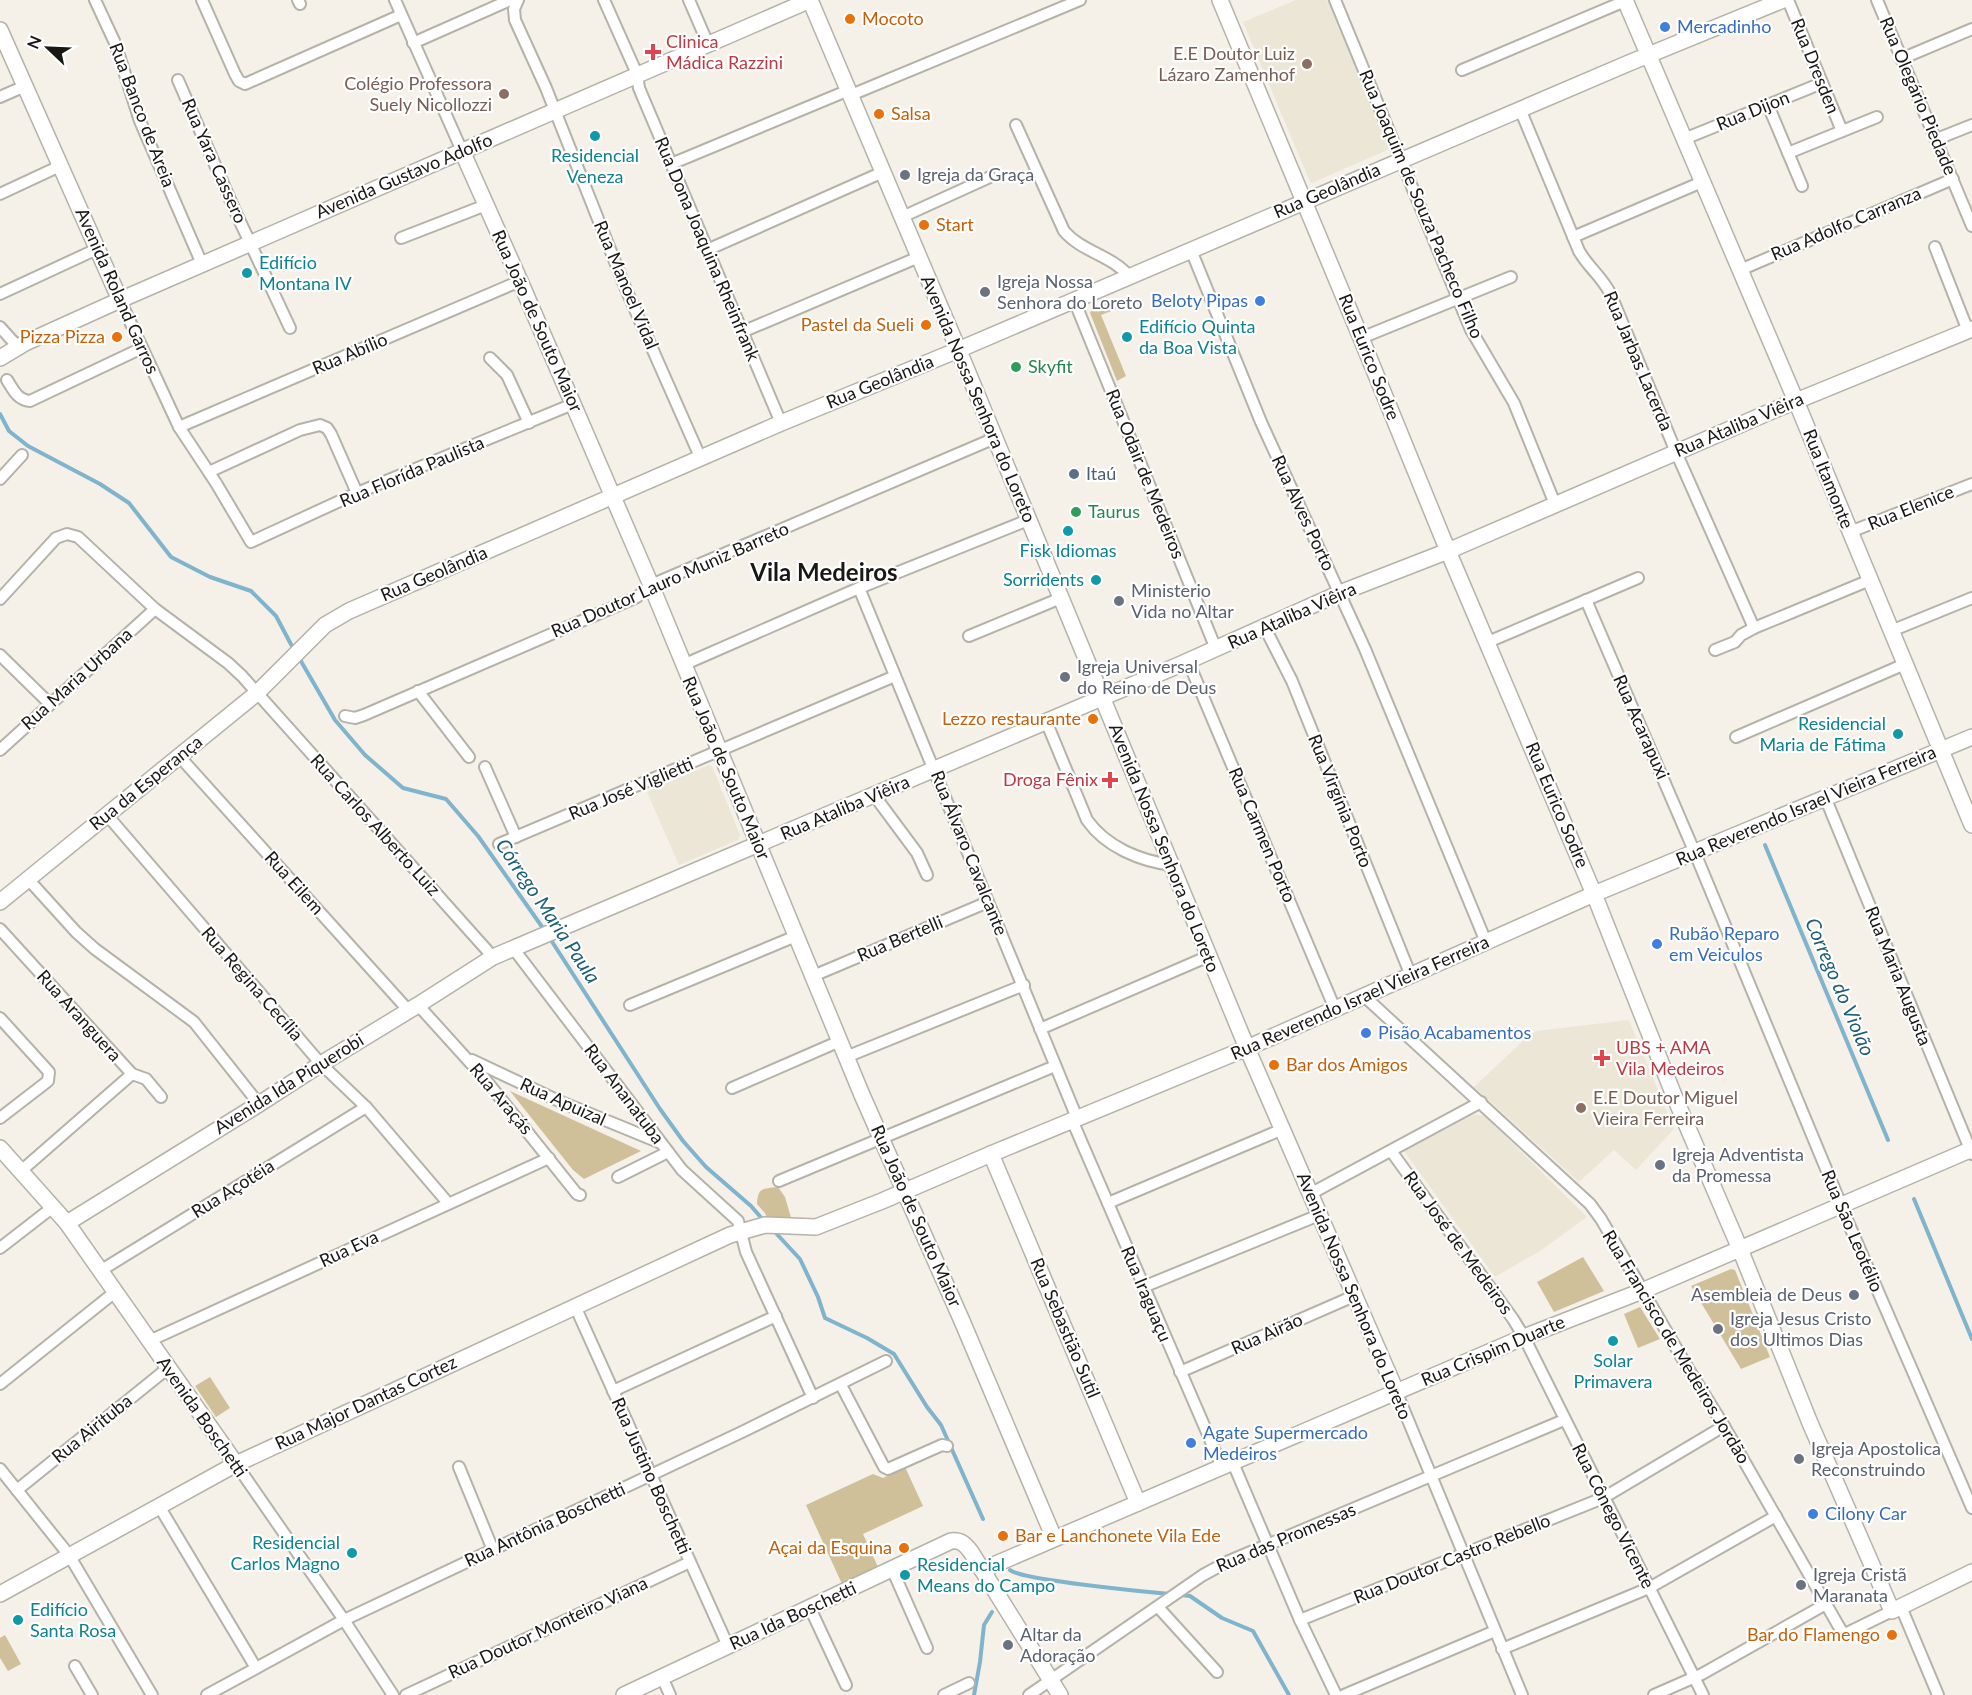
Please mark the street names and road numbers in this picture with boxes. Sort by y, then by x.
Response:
street label: Rua Olegário Piedade [1876,13,1962,178]
street label: Rua Dresden [1787,15,1845,117]
street label: Rua Banco de Areia [105,39,181,190]
street label: Rua Joaquim de Souza Pacheco Filho [1355,66,1489,341]
street label: Rua Dijon [1713,85,1792,135]
street label: Rua Yara Cassero [178,95,252,226]
street label: Avenida Gustavo Adolfo [312,128,495,222]
street label: Rua Dona Joaquina Rheinfrank [651,133,766,365]
street label: Rua Geolândia [1270,158,1383,222]
street label: Rua Adolfo Carranza [1767,181,1924,265]
street label: Avenida Roland Garros [71,204,165,377]
street label: Rua Manoel Vidal [590,217,664,352]
street label: Rua João de Souto Maior [488,226,588,415]
street label: Avenida Nossa Senhora do Loreto [917,272,1041,525]
street label: Rua Jarbas Lacerda [1600,287,1678,434]
street label: Rua Eurico Sodre [1335,290,1405,423]
street label: Rua Abílio [309,327,391,379]
street label: Rua Geolândia [823,350,937,413]
street label: Rua Odair de Medeiros [1102,386,1190,562]
street label: Rua Ataliba Viêira [1671,387,1807,461]
street label: Rua Itamonte [1799,426,1859,532]
street label: Rua Florída Paulista [336,431,487,511]
street label: Rua Alves Porto [1268,451,1340,574]
street label: Rua Elenice [1864,480,1957,534]
street label: Rua Doutor Lauro Muniz Barreto [547,517,792,642]
street label: Rua Geolândia [377,541,490,605]
street label: Rua Ataliba Viêira [1224,577,1359,653]
street label: Rua Maria Urbana [16,623,136,734]
street label: Rua Acarapuxi [1609,671,1675,782]
street label: Rua João de Souto Maior [678,673,776,863]
street label: Avenida Nossa Senhora do Loreto [1105,720,1225,975]
street label: Rua da Esperança [85,730,206,834]
street label: Rua Virgínia Porto [1304,731,1378,871]
street label: Rua Eurico Sodre [1522,738,1594,871]
street label: Rua Reverendo Israel Vieira Ferreira [1672,740,1939,870]
street label: Rua Carlos Alberto Luiz [306,749,445,900]
street label: Rua José Viglietti [565,752,696,824]
street label: Rua Carmen Porto [1225,764,1301,906]
street label: Rua Álvaro Cavalcante [927,767,1013,938]
street label: Rua Ataliba Viêira [777,770,913,844]
street label: Rua Eilem [261,846,329,919]
street label: Rua Maria Augusta [1861,903,1937,1048]
street label: Rua Bertelli [854,910,946,966]
street label: Rua Regina Cecília [197,922,308,1045]
street label: Rua Reverendo Israel Vieira Ferreira [1227,930,1492,1064]
street label: Rua Aranguera [33,965,127,1066]
street label: Avenida Ida Piquerobi [210,1028,367,1138]
street label: Rua Ananatuba [580,1039,670,1148]
street label: Rua Araçás [465,1058,538,1139]
street label: Rua Apuizal [517,1072,610,1130]
street label: Rua João de Souto Maior [867,1121,967,1310]
street label: Rua Açotéia [187,1154,278,1222]
street label: Rua São Leotélio [1817,1166,1889,1295]
street label: Rua José de Medeiros [1399,1167,1518,1318]
street label: Avenida Nossa Senhora do Loreto [1293,1169,1417,1422]
street label: Rua Eva [316,1225,382,1271]
street label: Rua Francisco de Medeiros Jordão [1598,1226,1755,1467]
street label: Rua Iraguaçu [1117,1242,1177,1345]
street label: Rua Sebastião Sutil [1026,1254,1105,1401]
street label: Rua Airão [1227,1308,1306,1359]
street label: Rua Crispim Duarte [1417,1310,1568,1390]
street label: Rua Major Dantas Cortez [271,1350,460,1454]
street label: Avenida Boschetti [153,1352,253,1481]
street label: Rua Airituba [47,1389,136,1467]
street label: Rua Justino Boschetti [607,1394,696,1557]
street label: Rua Cônego Vicente [1568,1439,1660,1592]
street label: Rua Antônia Boschetti [461,1477,628,1571]
street label: Rua das Promessas [1212,1498,1359,1576]
street label: Rua Doutor Castro Rebello [1350,1508,1553,1608]
street label: Rua Doutor Monteiro Viana [444,1571,651,1683]
street label: Rua Ida Boschetti [726,1576,859,1654]

